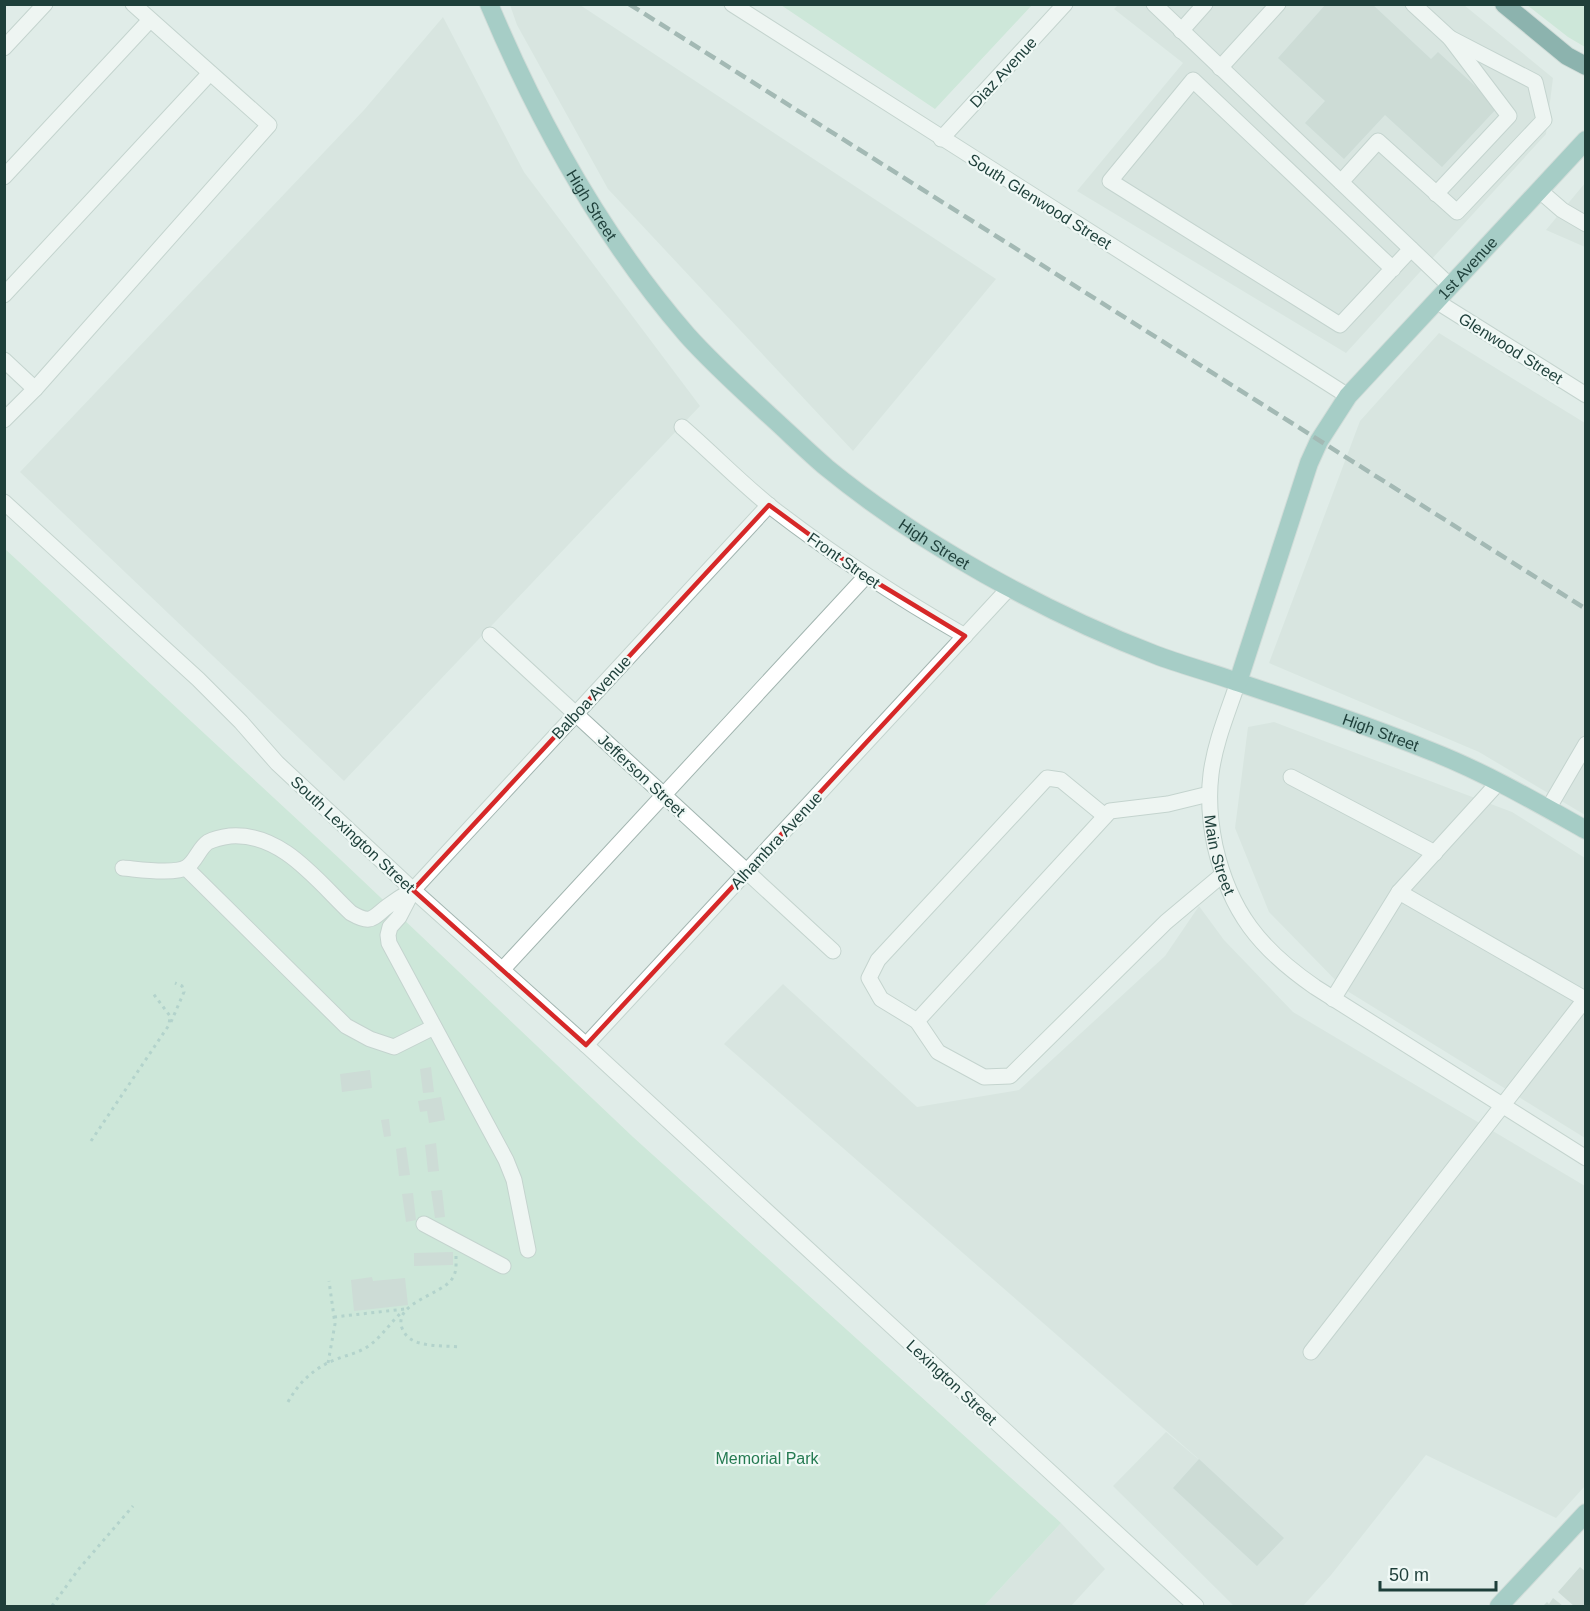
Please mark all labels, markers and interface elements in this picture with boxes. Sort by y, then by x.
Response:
street label: Diaz Avenue [967,34,1040,111]
street label: South Glenwood Street [965,150,1115,253]
street label: High Street [563,167,620,244]
street label: 1st Avenue [1434,233,1501,303]
street label: Glenwood Street [1456,310,1566,388]
street label: High Street [896,516,973,573]
street label: Front Street [804,529,884,592]
street label: Balboa Avenue [549,652,634,742]
street label: High Street [1340,711,1422,755]
street label: Jefferson Street [595,731,689,820]
street label: South Lexington Street [287,773,418,896]
street label: Alhambra Avenue [727,788,826,892]
street label: Main Street [1201,814,1238,898]
street label: Lexington Street [903,1336,1000,1429]
park label: Memorial Park [715,1450,820,1467]
scale bar [1380,1554,1496,1592]
text: 50 m [1389,1565,1429,1585]

